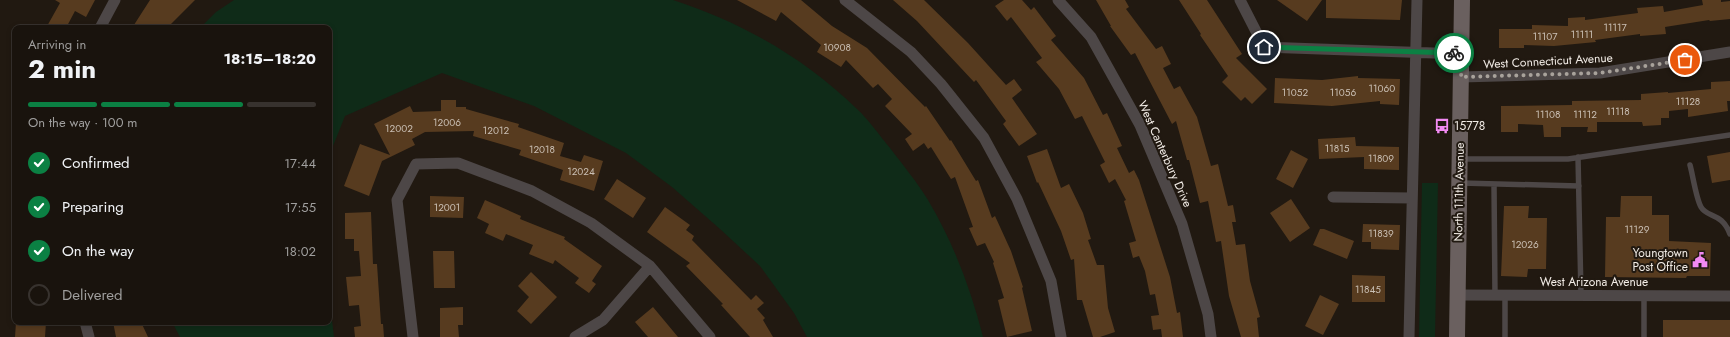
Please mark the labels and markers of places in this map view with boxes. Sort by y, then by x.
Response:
pin [1247,30,1281,64]
pin [1668,43,1702,77]
bus stop icon: 15778 [1433,117,1451,135]
place label: 15778 [1454,117,1485,135]
place label: Youngtown Post Office [1633,244,1688,276]
public building icon: Youngtown Post Office [1691,251,1709,269]

